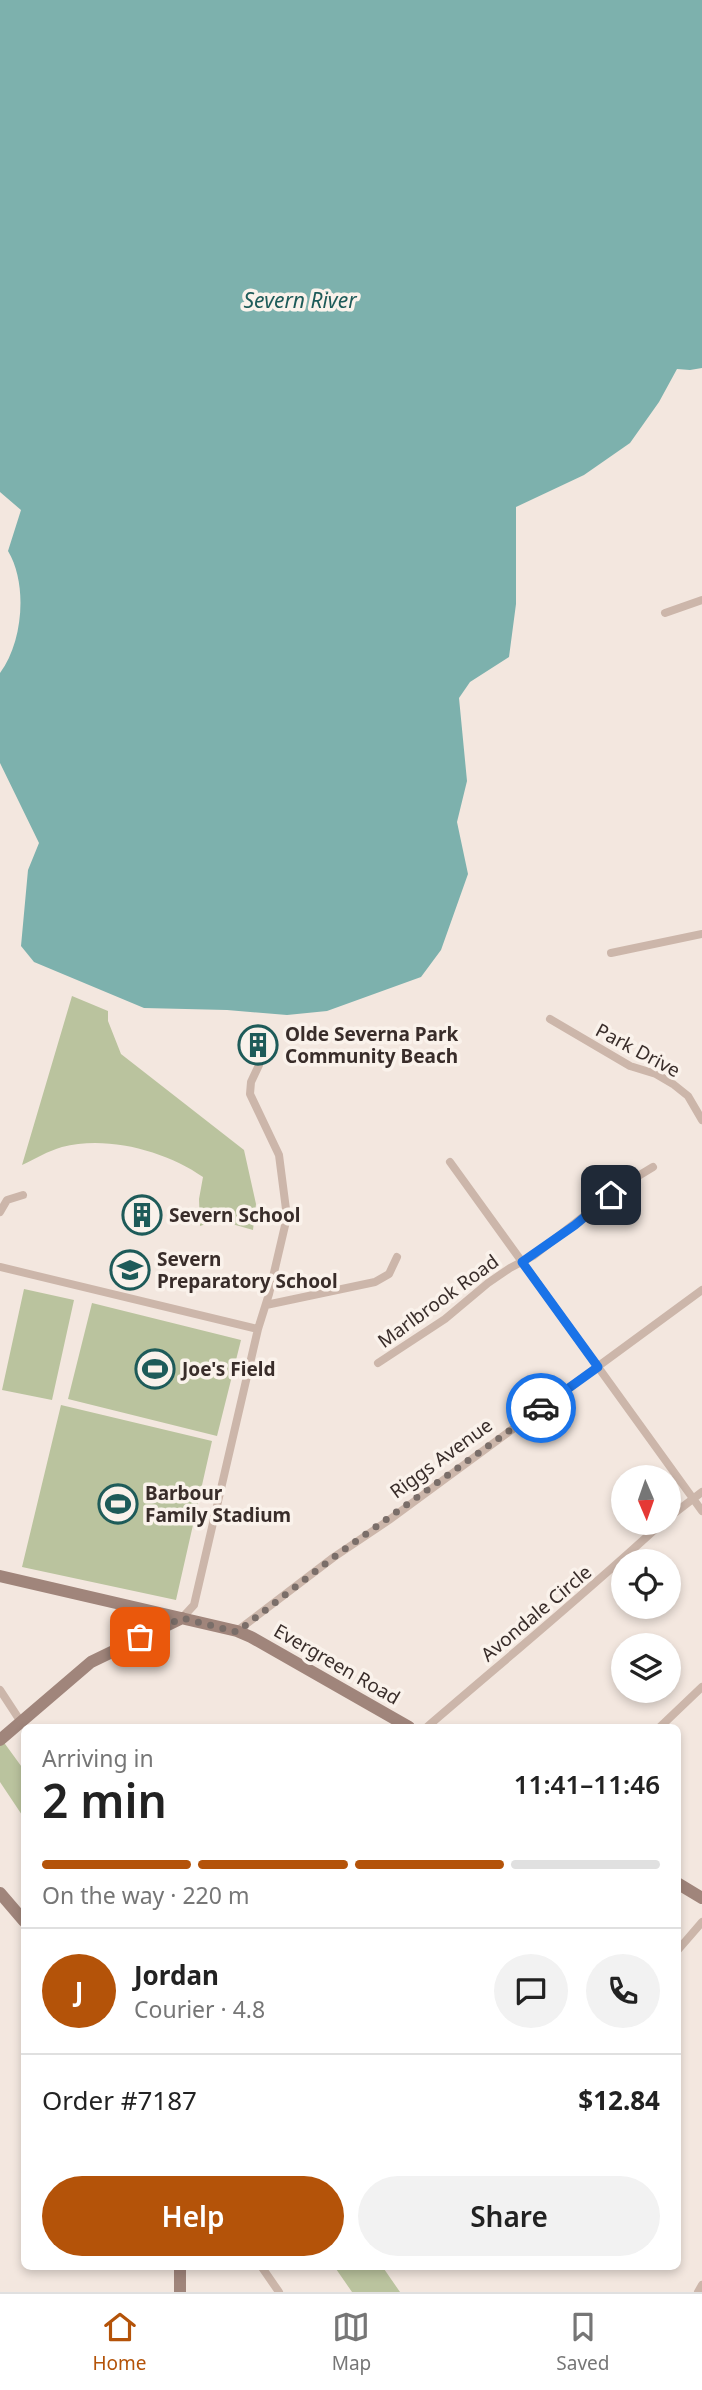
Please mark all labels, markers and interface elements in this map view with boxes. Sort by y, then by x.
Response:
water label: Severn River [243,286,358,314]
street label: Park Drive [591,1017,685,1083]
place label: Olde Severna Park Community Beach [285,1021,458,1069]
building icon: Olde Severna Park Community Beach [237,1024,279,1066]
pin [581,1165,641,1225]
icon: home [592,1176,630,1214]
building icon: Severn School [121,1194,163,1236]
place label: Severn School [169,1202,300,1228]
place label: Severn Preparatory School [157,1246,338,1294]
street label: Marlbrook Road [372,1248,504,1354]
school or university icon: Severn Preparatory School [109,1249,151,1291]
sports icon: Joe's Field [134,1348,176,1390]
place label: Joe's Field [180,1356,275,1382]
courier [506,1373,576,1443]
icon: car [522,1389,560,1427]
street label: Riggs Avenue [384,1412,498,1504]
north arrow [611,1465,681,1535]
map controls [611,1465,681,1703]
place label: Barbour Family Stadium [145,1480,291,1528]
sports icon: Barbour Family Stadium [97,1483,139,1525]
button: locate [611,1549,681,1619]
street label: Avondale Circle [475,1559,597,1667]
pin [110,1607,170,1667]
street label: Evergreen Road [269,1617,405,1711]
icon: bag [121,1618,159,1656]
button: layers [611,1633,681,1703]
text: Arriving in [42,1742,154,1774]
text: 11:41–11:46 [514,1766,660,1802]
text: 2 min [42,1769,167,1831]
text: On the way · 220 m [42,1879,249,1911]
button: chat [494,1954,568,2028]
button: phone [586,1954,660,2028]
text: Jordan [134,1957,219,1993]
text: J [75,1973,83,2009]
text: Courier · 4.8 [134,1993,265,2025]
text: Order #7187 [42,2082,197,2118]
text: $12.84 [578,2082,660,2118]
button: Help [42,2176,344,2256]
button: Share [358,2176,660,2256]
tab: Home [93,2308,147,2376]
tab: Map [332,2308,371,2376]
tab: Saved [556,2308,609,2376]

